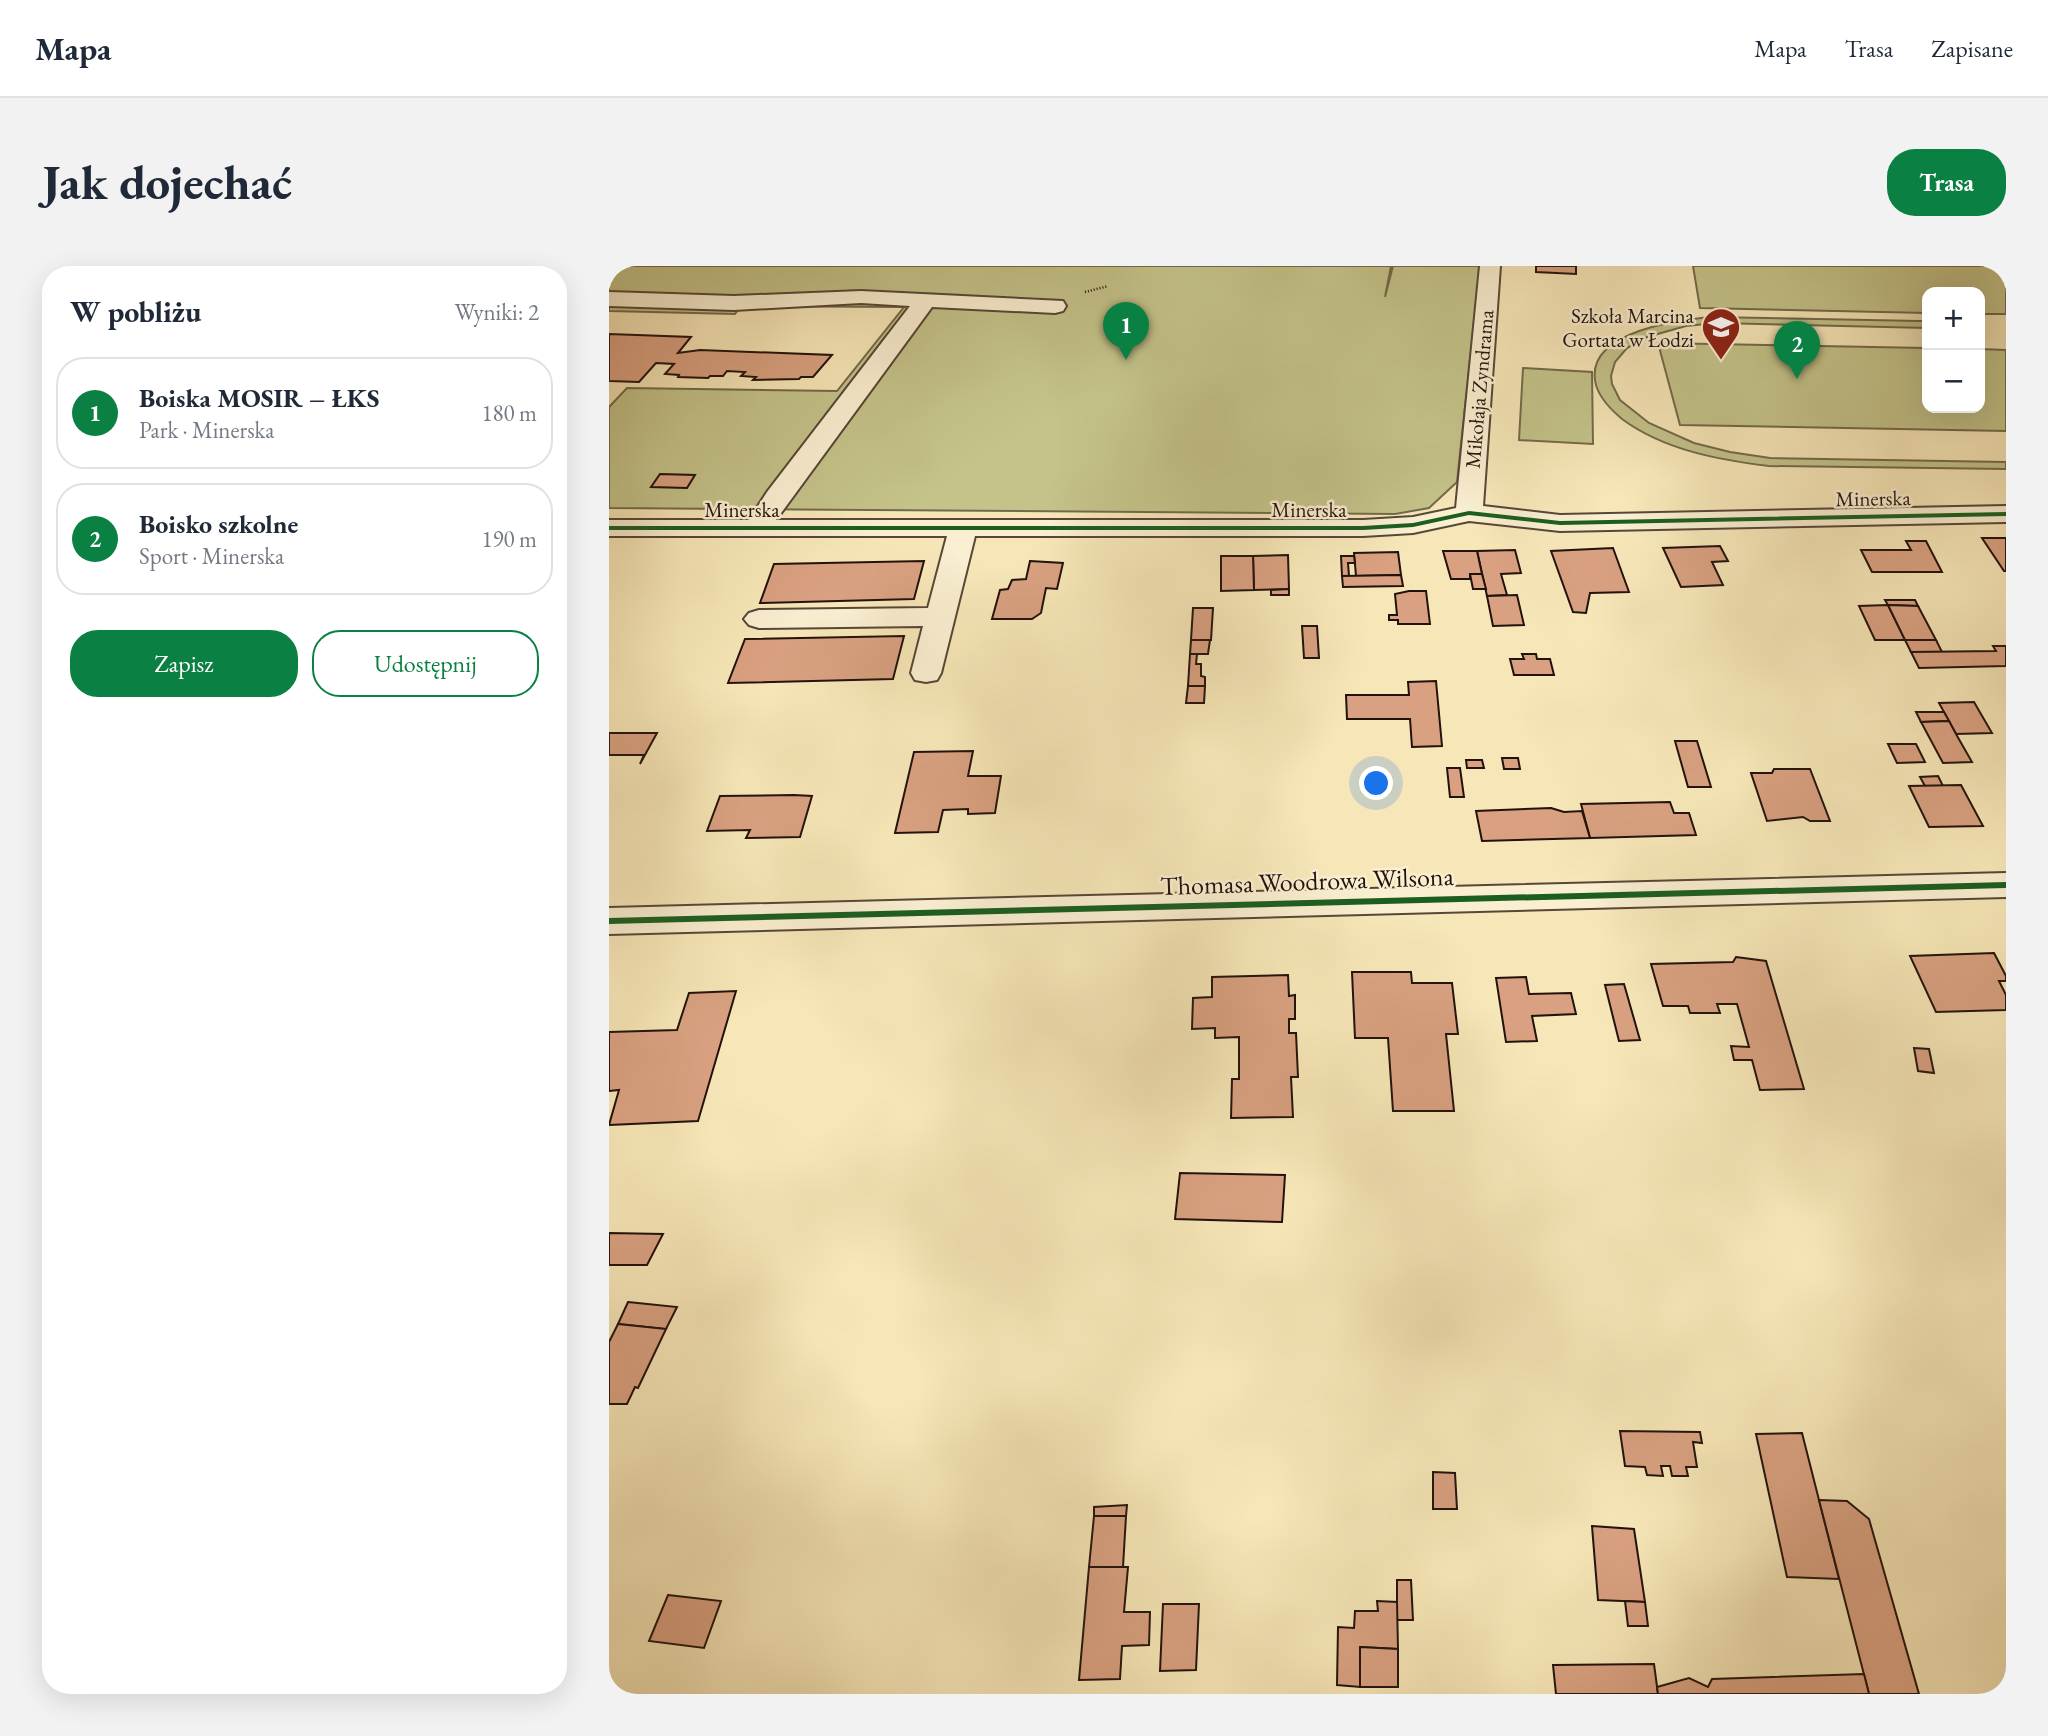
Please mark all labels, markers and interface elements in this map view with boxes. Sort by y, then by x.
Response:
text: Mapa [35,27,112,70]
text: Mapa [1754,33,1807,64]
text: Trasa [1845,33,1893,64]
text: Zapisane [1931,33,2013,64]
button: Trasa [1887,149,2006,216]
text: Jak dojechać [42,150,292,214]
map controls [1922,287,1985,413]
button: + [1922,287,1985,350]
text: W pobliżu [70,292,201,331]
text: Wyniki: 2 [455,297,539,327]
pin: 1 [1103,302,1149,360]
place label: Szkoła Marcina Gortata w Łodzi [1562,302,1695,353]
school or university icon: Szkoła Marcina Gortata w Łodzi [1700,306,1742,361]
street label: Mikołaja Zyndrama [1459,308,1499,469]
pin: 2 [1774,321,1820,379]
button: − [1922,350,1985,413]
text: Boiska MOSIR – ŁKS [139,381,379,415]
text: 1 [89,398,101,428]
text: 180 m [481,398,537,428]
text: Park · Minerska [139,415,275,445]
street label: Minerska [1835,484,1912,512]
street label: Minerska [704,496,780,523]
street label: Minerska [1271,496,1347,523]
text: Boisko szkolne [139,507,298,541]
text: 2 [89,524,101,554]
text: 190 m [481,524,537,554]
text: Sport · Minerska [139,541,284,571]
button: Zapisz [70,630,298,697]
button: Udostępnij [312,630,539,697]
your location [1359,766,1393,800]
street label: Thomasa Woodrowa Wilsona [1160,859,1455,903]

